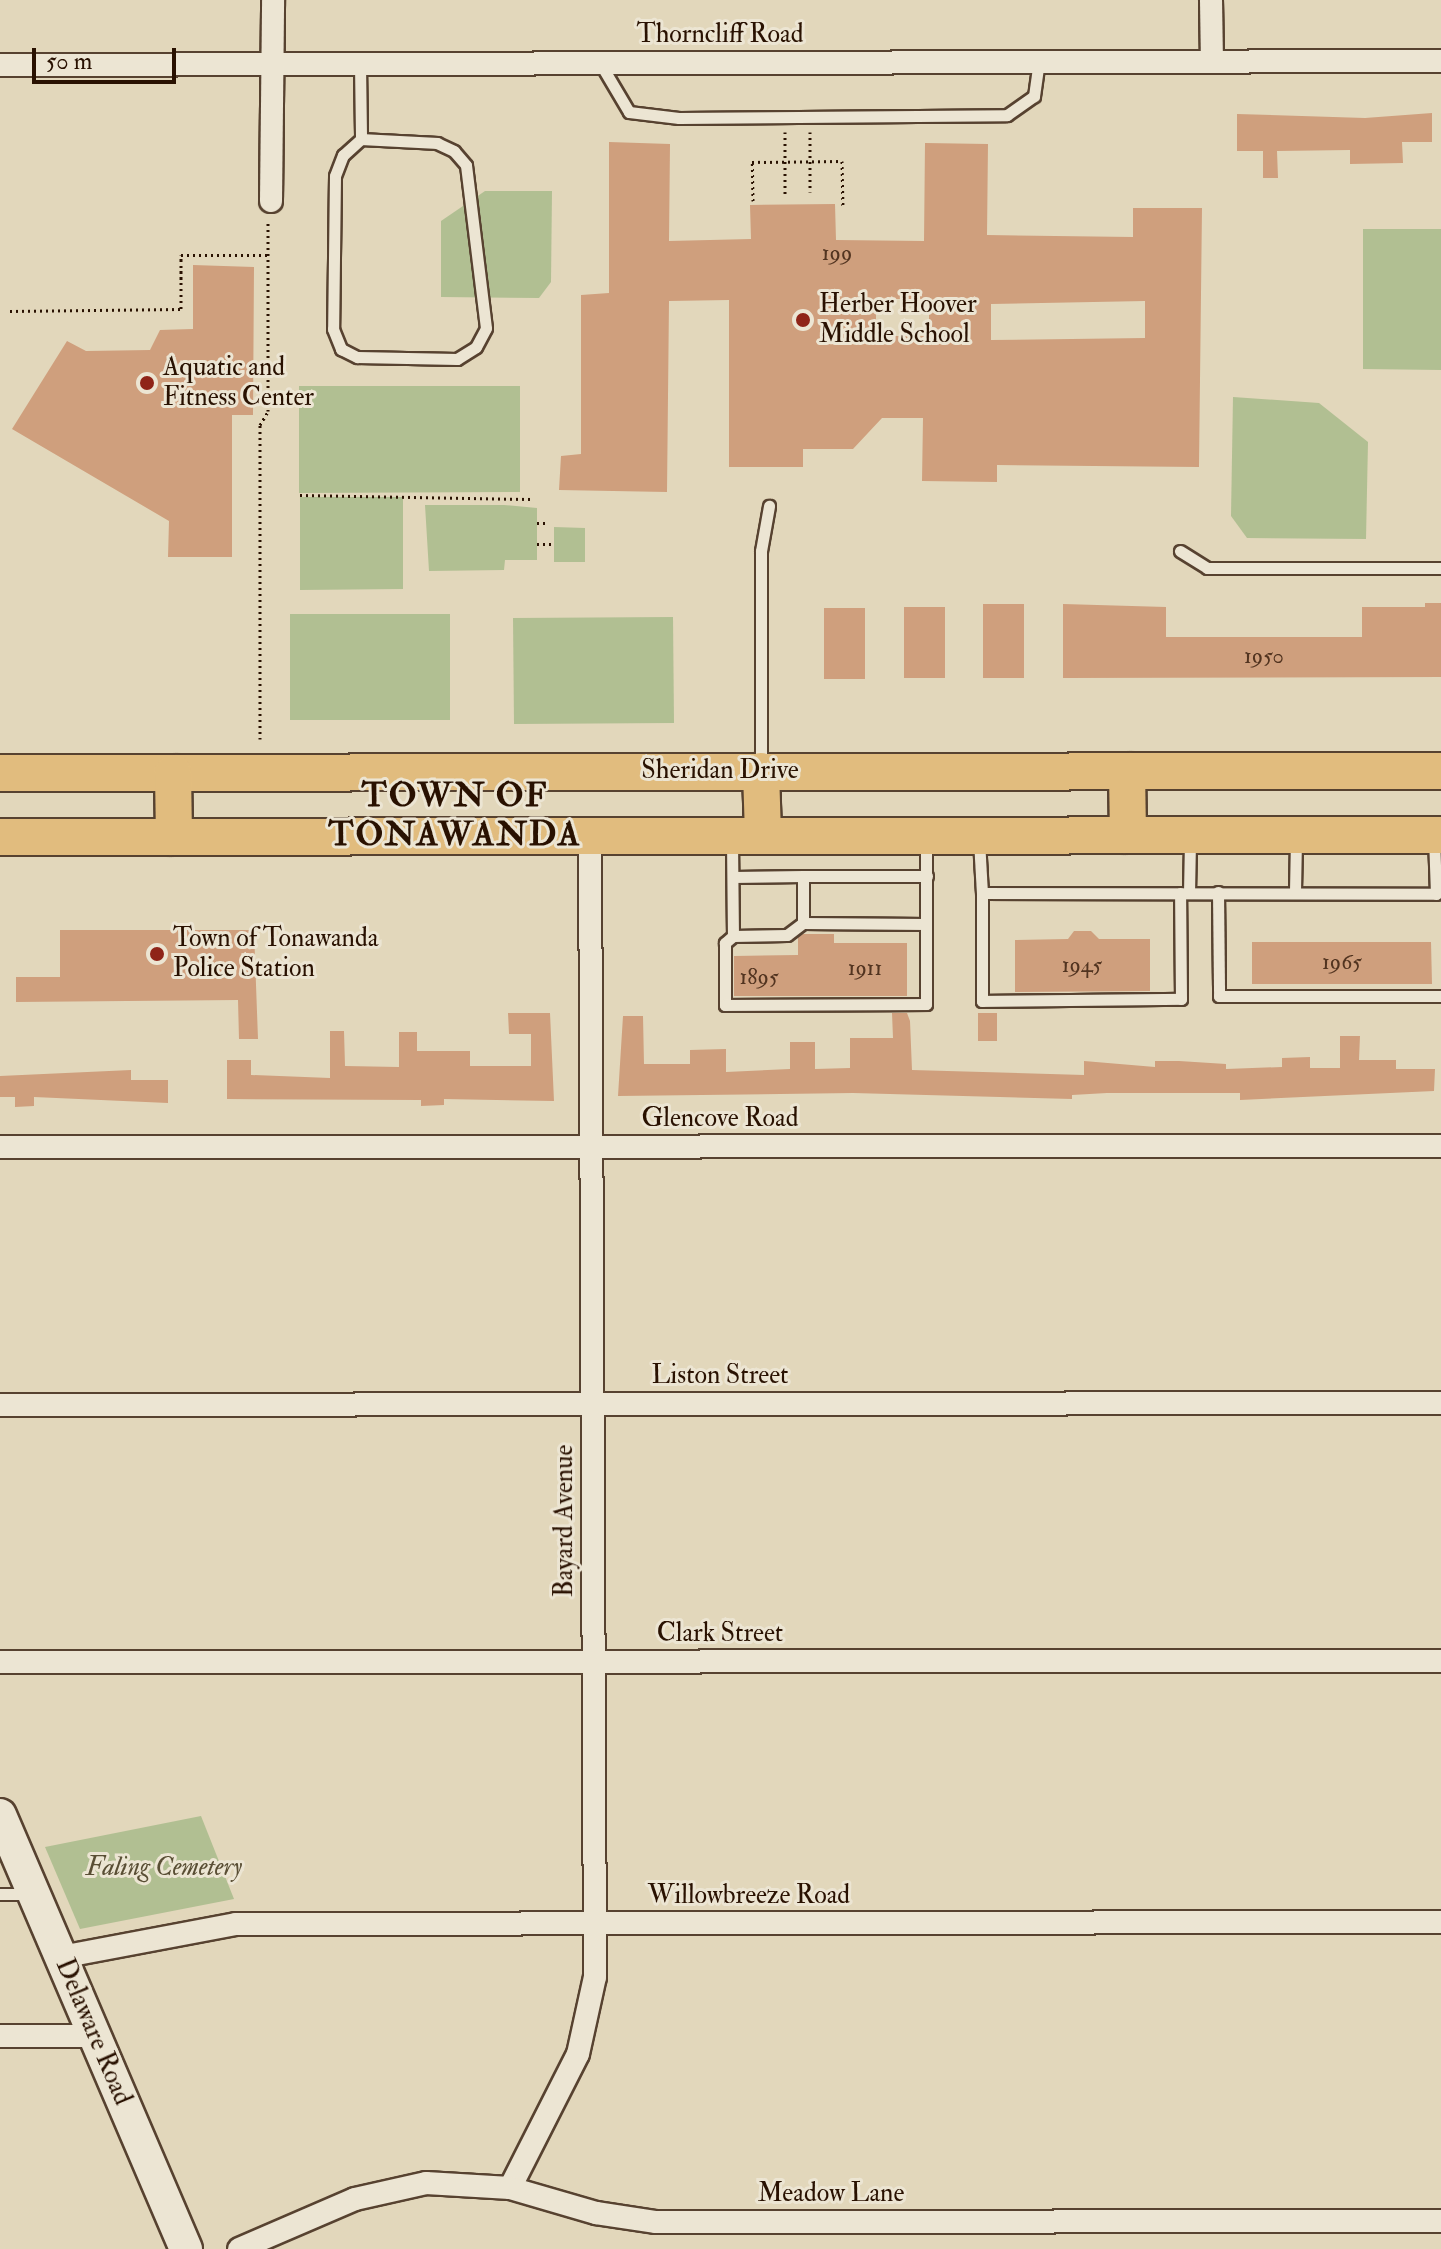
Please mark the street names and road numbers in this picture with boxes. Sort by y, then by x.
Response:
street label: Thorncliff Road [636,19,804,51]
street label: Sheridan Drive [641,755,799,787]
street label: Glencove Road [642,1103,798,1135]
street label: Liston Street [651,1360,789,1392]
street label: Bayard Avenue [549,1445,581,1597]
street label: Clark Street [657,1618,783,1650]
street label: Willowbreeze Road [648,1880,850,1912]
street label: Delaware Road [48,1954,138,2110]
street label: Meadow Lane [758,2178,904,2210]

